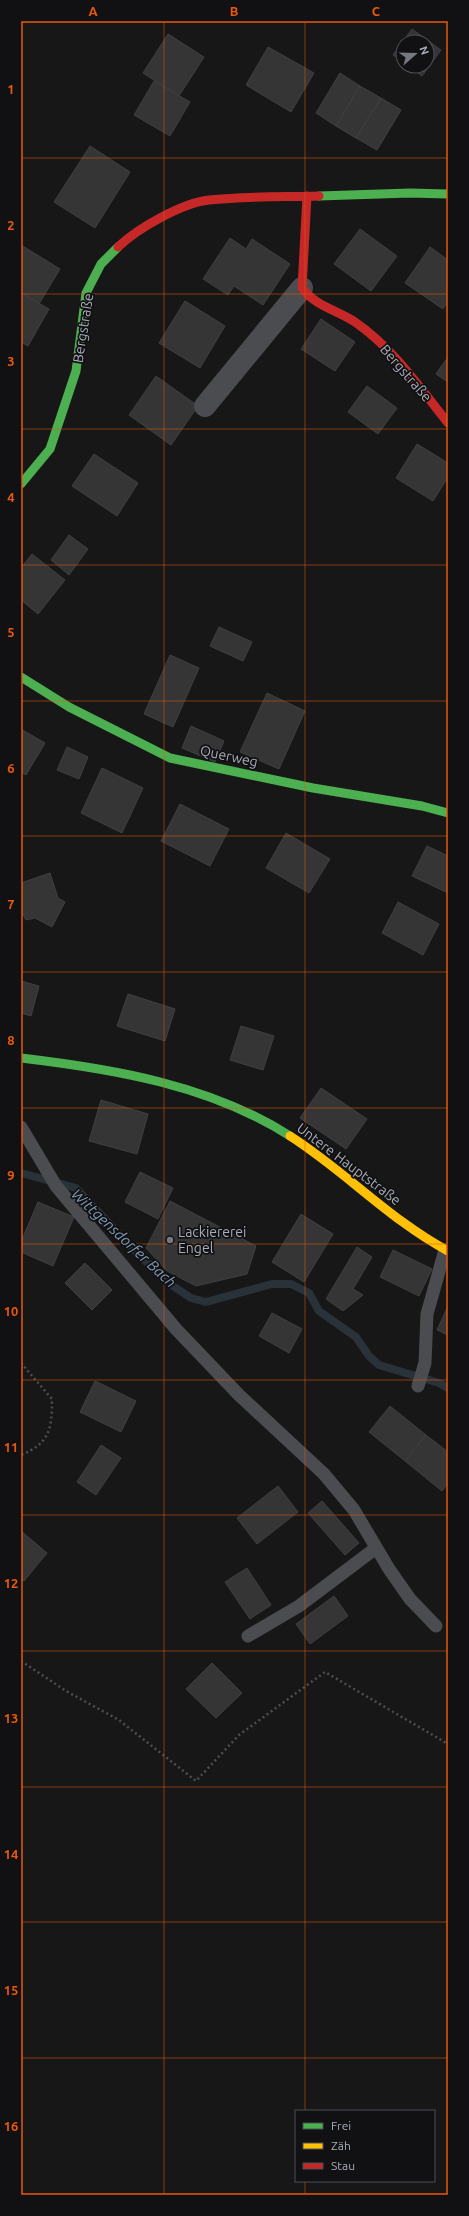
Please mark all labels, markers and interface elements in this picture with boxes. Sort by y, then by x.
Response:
text: A [88,4,98,18]
text: B [230,4,239,18]
text: C [372,4,381,18]
north arrow [395,34,435,74]
text: N [417,45,431,56]
text: 1 [7,82,15,96]
text: 2 [7,218,15,232]
street label: Bergstraße [70,292,96,364]
street label: Bergstraße [377,341,435,405]
text: 3 [7,354,15,368]
text: 4 [7,490,15,504]
text: 5 [7,625,15,639]
street label: Querweg [199,742,259,770]
text: 6 [7,761,15,775]
text: 7 [7,897,15,911]
text: 8 [7,1033,15,1047]
street label: Untere Hauptstraße [294,1120,404,1208]
text: 9 [7,1168,15,1182]
water label: Wittgensdorfer Bach [68,1185,180,1291]
place label: Lackiererei Engel [178,1224,247,1256]
marker: Lackiererei Engel [165,1235,175,1245]
text: 10 [4,1304,18,1318]
text: 11 [4,1440,18,1454]
text: 12 [4,1576,18,1590]
text: 13 [4,1711,18,1725]
text: 14 [4,1847,18,1861]
text: 15 [4,1983,18,1997]
legend [295,2110,435,2182]
text: 16 [4,2119,18,2133]
text: Frei [331,2119,351,2132]
text: Zäh [331,2139,351,2152]
text: Stau [331,2159,355,2172]

